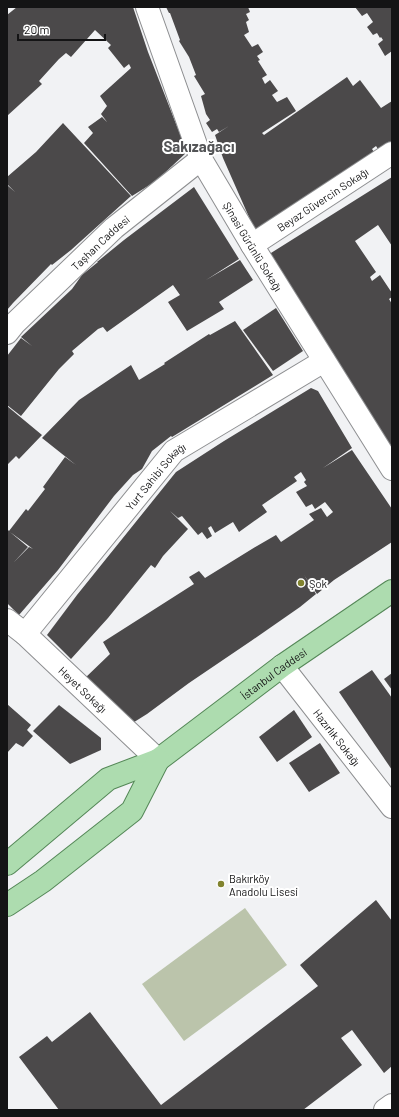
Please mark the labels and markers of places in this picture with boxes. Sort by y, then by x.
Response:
place label: Şok [309,577,327,590]
marker: Şok [296,578,306,588]
place label: Bakırköy Anadolu Lisesi [229,872,298,898]
marker: Bakırköy Anadolu Lisesi [216,879,226,889]

